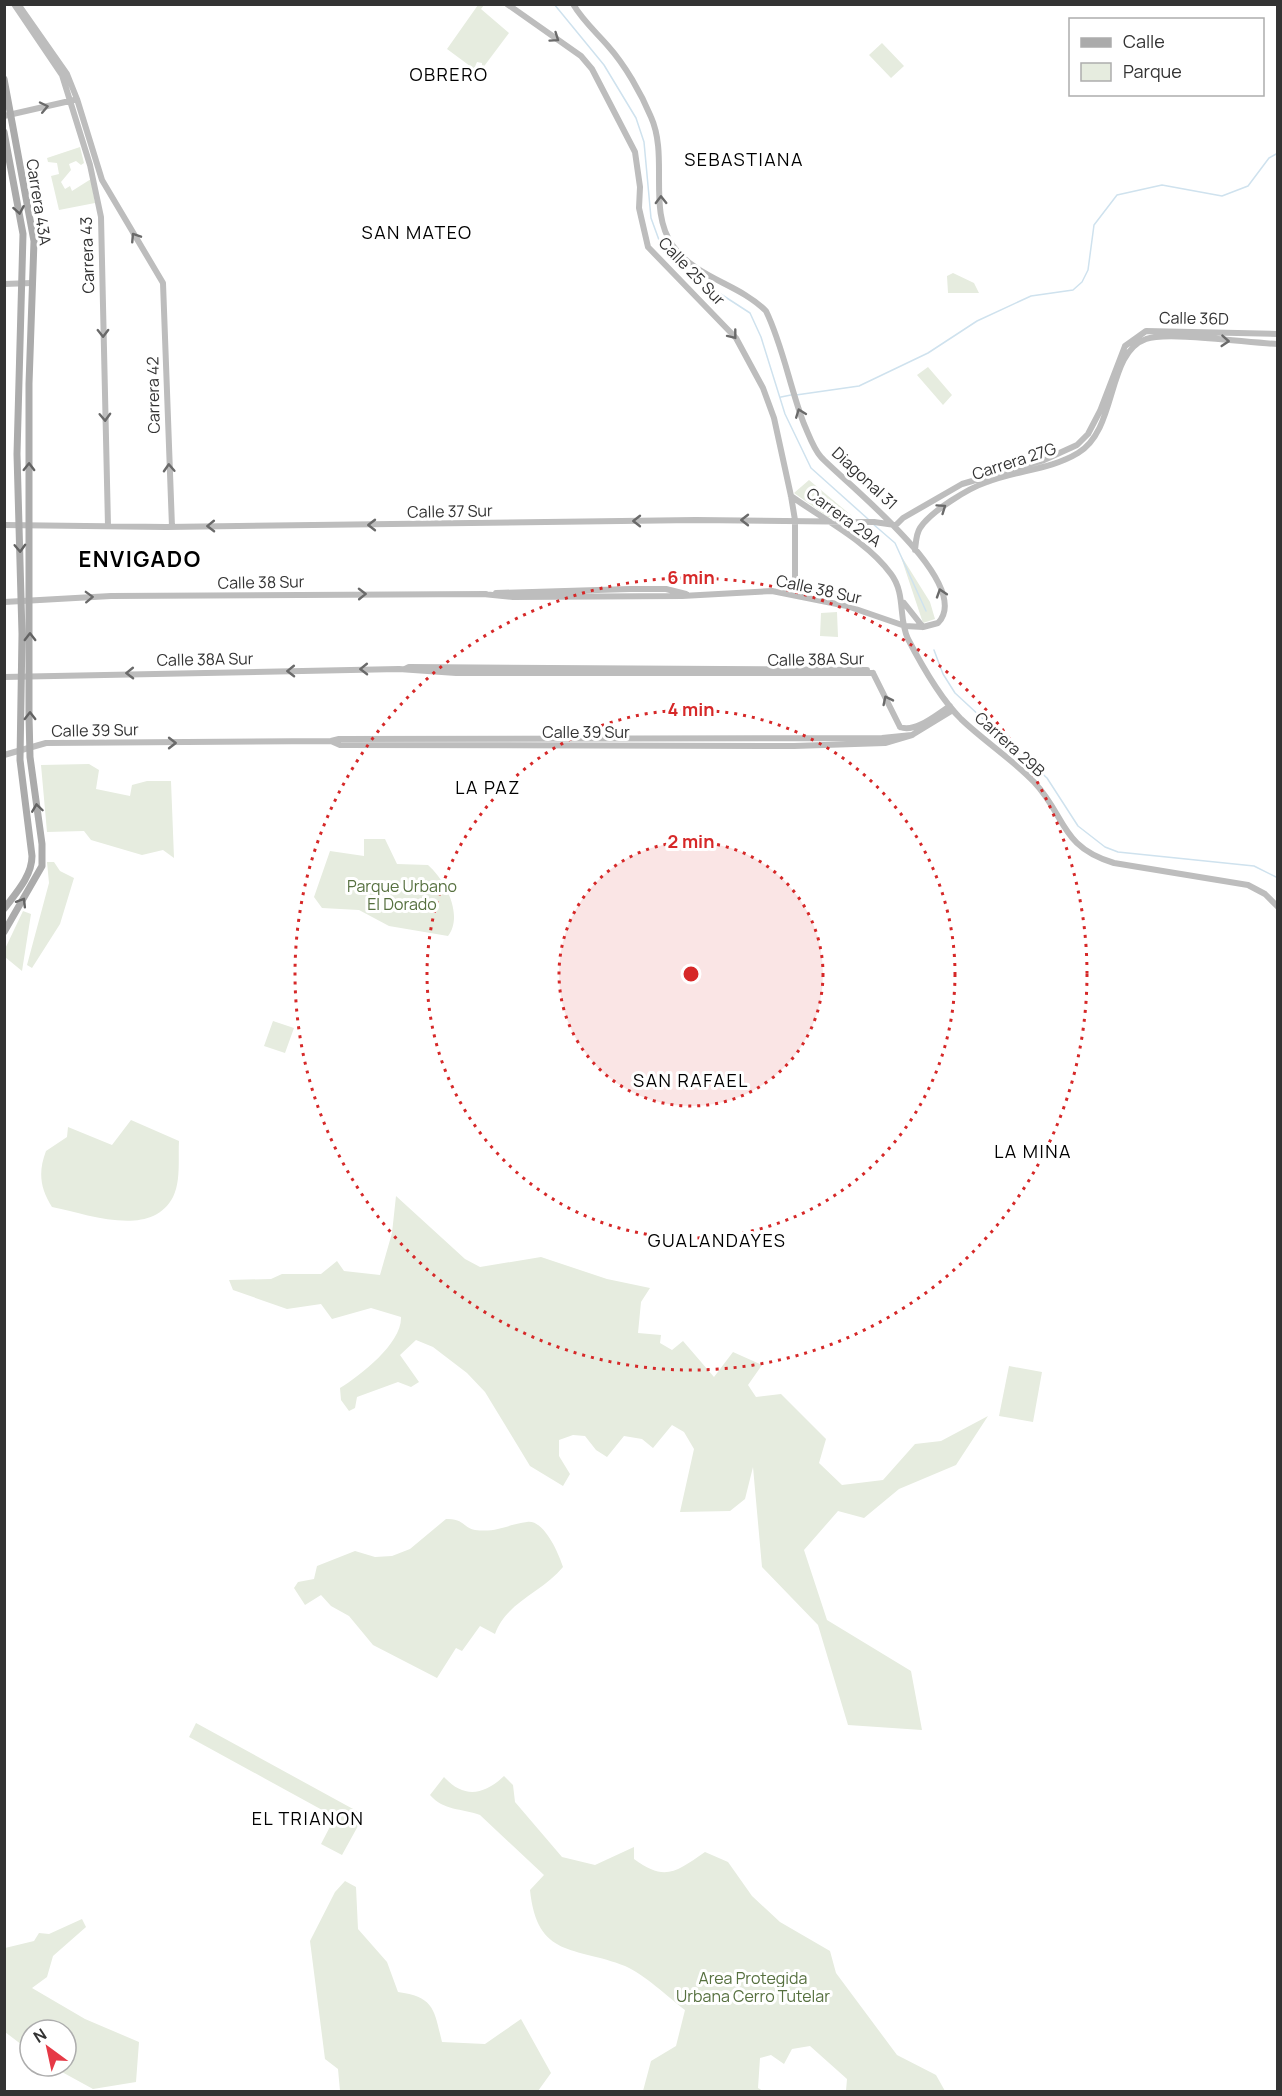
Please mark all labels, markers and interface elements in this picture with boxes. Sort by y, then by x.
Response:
legend [1069,18,1264,96]
text: Calle [1123,29,1165,53]
one-way arrow [549,31,560,42]
text: Parque [1123,59,1182,83]
district label: OBRERO [409,62,489,86]
one-way arrow [39,101,49,114]
district label: SEBASTIANA [684,147,804,171]
street label: Carrera 43A [21,157,57,247]
one-way arrow [655,195,667,204]
one-way arrow [12,204,25,214]
street label: Carrera 43 [75,216,99,294]
district label: SAN MATEO [362,220,472,244]
one-way arrow [131,232,142,243]
street label: Calle 25 Sur [654,232,730,310]
street label: Calle 36D [1159,306,1229,330]
one-way arrow [96,329,109,338]
one-way arrow [726,329,737,340]
one-way arrow [1220,334,1230,347]
street label: Carrera 42 [141,356,165,434]
one-way arrow [795,408,807,419]
one-way arrow [99,412,112,421]
street label: Carrera 27G [969,437,1059,485]
street label: Diagonal 31 [827,442,903,514]
one-way arrow [23,462,35,471]
one-way arrow [162,464,175,473]
street label: Carrera 29A [802,482,886,552]
street label: Calle 37 Sur [407,499,493,523]
one-way arrow [936,504,947,515]
one-way arrow [741,514,750,526]
one-way arrow [633,515,642,527]
one-way arrow [367,518,376,531]
one-way arrow [207,520,216,532]
one-way arrow [13,543,26,552]
district label: ENVIGADO [78,544,202,574]
text: 6 min [667,565,715,589]
street label: Calle 38 Sur [774,569,864,609]
street label: Calle 38 Sur [217,570,305,594]
one-way arrow [358,588,367,600]
one-way arrow [935,588,948,598]
one-way arrow [84,591,93,603]
one-way arrow [24,633,36,642]
street label: Calle 38A Sur [156,647,254,671]
street label: Calle 38A Sur [767,647,865,671]
one-way arrow [360,663,369,675]
one-way arrow [286,664,295,677]
one-way arrow [126,667,135,680]
one-way arrow [882,695,894,706]
text: 4 min [667,697,715,721]
street label: Carrera 29B [970,707,1050,782]
one-way arrow [23,712,36,721]
street label: Calle 39 Sur [51,718,139,742]
street label: Calle 39 Sur [542,721,630,743]
one-way arrow [167,737,176,749]
district label: LA PAZ [455,775,521,799]
one-way arrow [32,803,44,813]
text: 2 min [668,829,714,853]
park label: Parque Urbano El Dorado [347,875,457,915]
one-way arrow [14,898,26,908]
centre of rings [681,964,701,984]
district label: SAN RAFAEL [633,1068,749,1092]
district label: LA MINA [994,1139,1072,1163]
district label: GUALANDAYES [648,1228,786,1252]
district label: EL TRIANON [252,1806,364,1830]
park label: Area Protegida Urbana Cerro Tutelar [676,1967,830,2007]
north arrow [18,2018,78,2078]
text: N [29,2023,51,2048]

